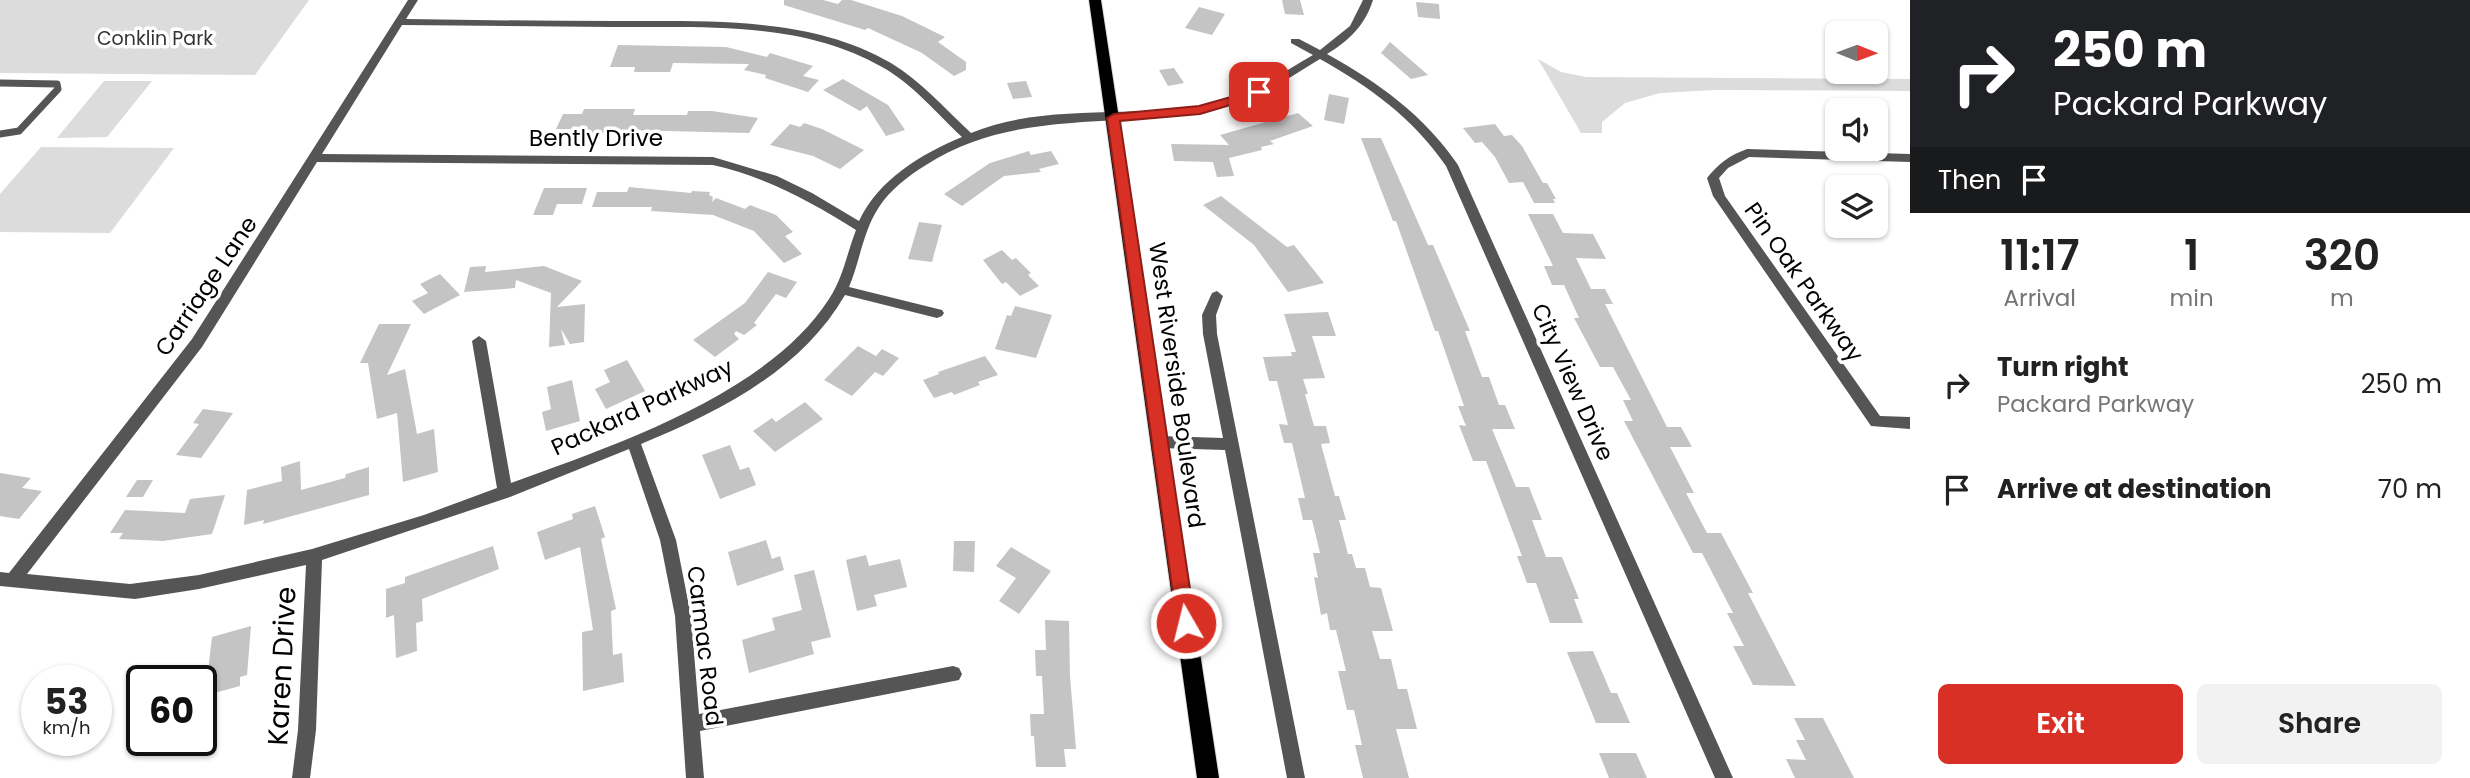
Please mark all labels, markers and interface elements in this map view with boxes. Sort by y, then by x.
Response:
text: 250 m [2053,16,2207,84]
north arrow [1825,21,1888,84]
map controls [1825,21,1888,238]
park label: Conklin Park [97,25,213,52]
icon: right [1938,28,2029,119]
pin [1229,62,1289,122]
icon: arrive [1240,73,1278,111]
text: Packard Parkway [2053,81,2327,126]
button: sound [1825,98,1888,161]
street label: Bently Drive [529,122,663,154]
icon: arrive [2015,161,2053,199]
text: Then [1938,162,2001,198]
button: layers [1825,175,1888,238]
street label: Pin Oak Parkway [1737,196,1871,368]
street label: Carriage Lane [147,210,265,362]
text: 11:17 [2000,226,2080,285]
text: 1 [2184,226,2199,285]
text: 320 [2304,226,2380,285]
street label: West Riverside Boulevard [1141,240,1213,530]
text: Arrival [2004,282,2076,314]
text: min [2170,282,2214,314]
text: m [2330,282,2354,314]
street label: City View Drive [1524,298,1622,466]
text: Turn right [1997,349,2129,385]
street label: Packard Parkway [546,351,738,463]
icon: right [1938,366,1976,404]
text: 250 m [2361,366,2442,402]
text: Packard Parkway [1997,388,2194,420]
icon: arrive [1938,471,1976,509]
text: Arrive at destination [1997,471,2272,507]
text: 70 m [2378,471,2442,507]
street label: Carmac Road [679,564,731,728]
street label: Karen Drive [258,586,306,746]
position arrow [1149,586,1223,660]
speed limit sign: 60 [126,665,217,756]
text: 53 [45,677,88,726]
button: Exit [1938,684,2183,764]
button: Share [2197,684,2442,764]
text: km/h [43,715,90,740]

